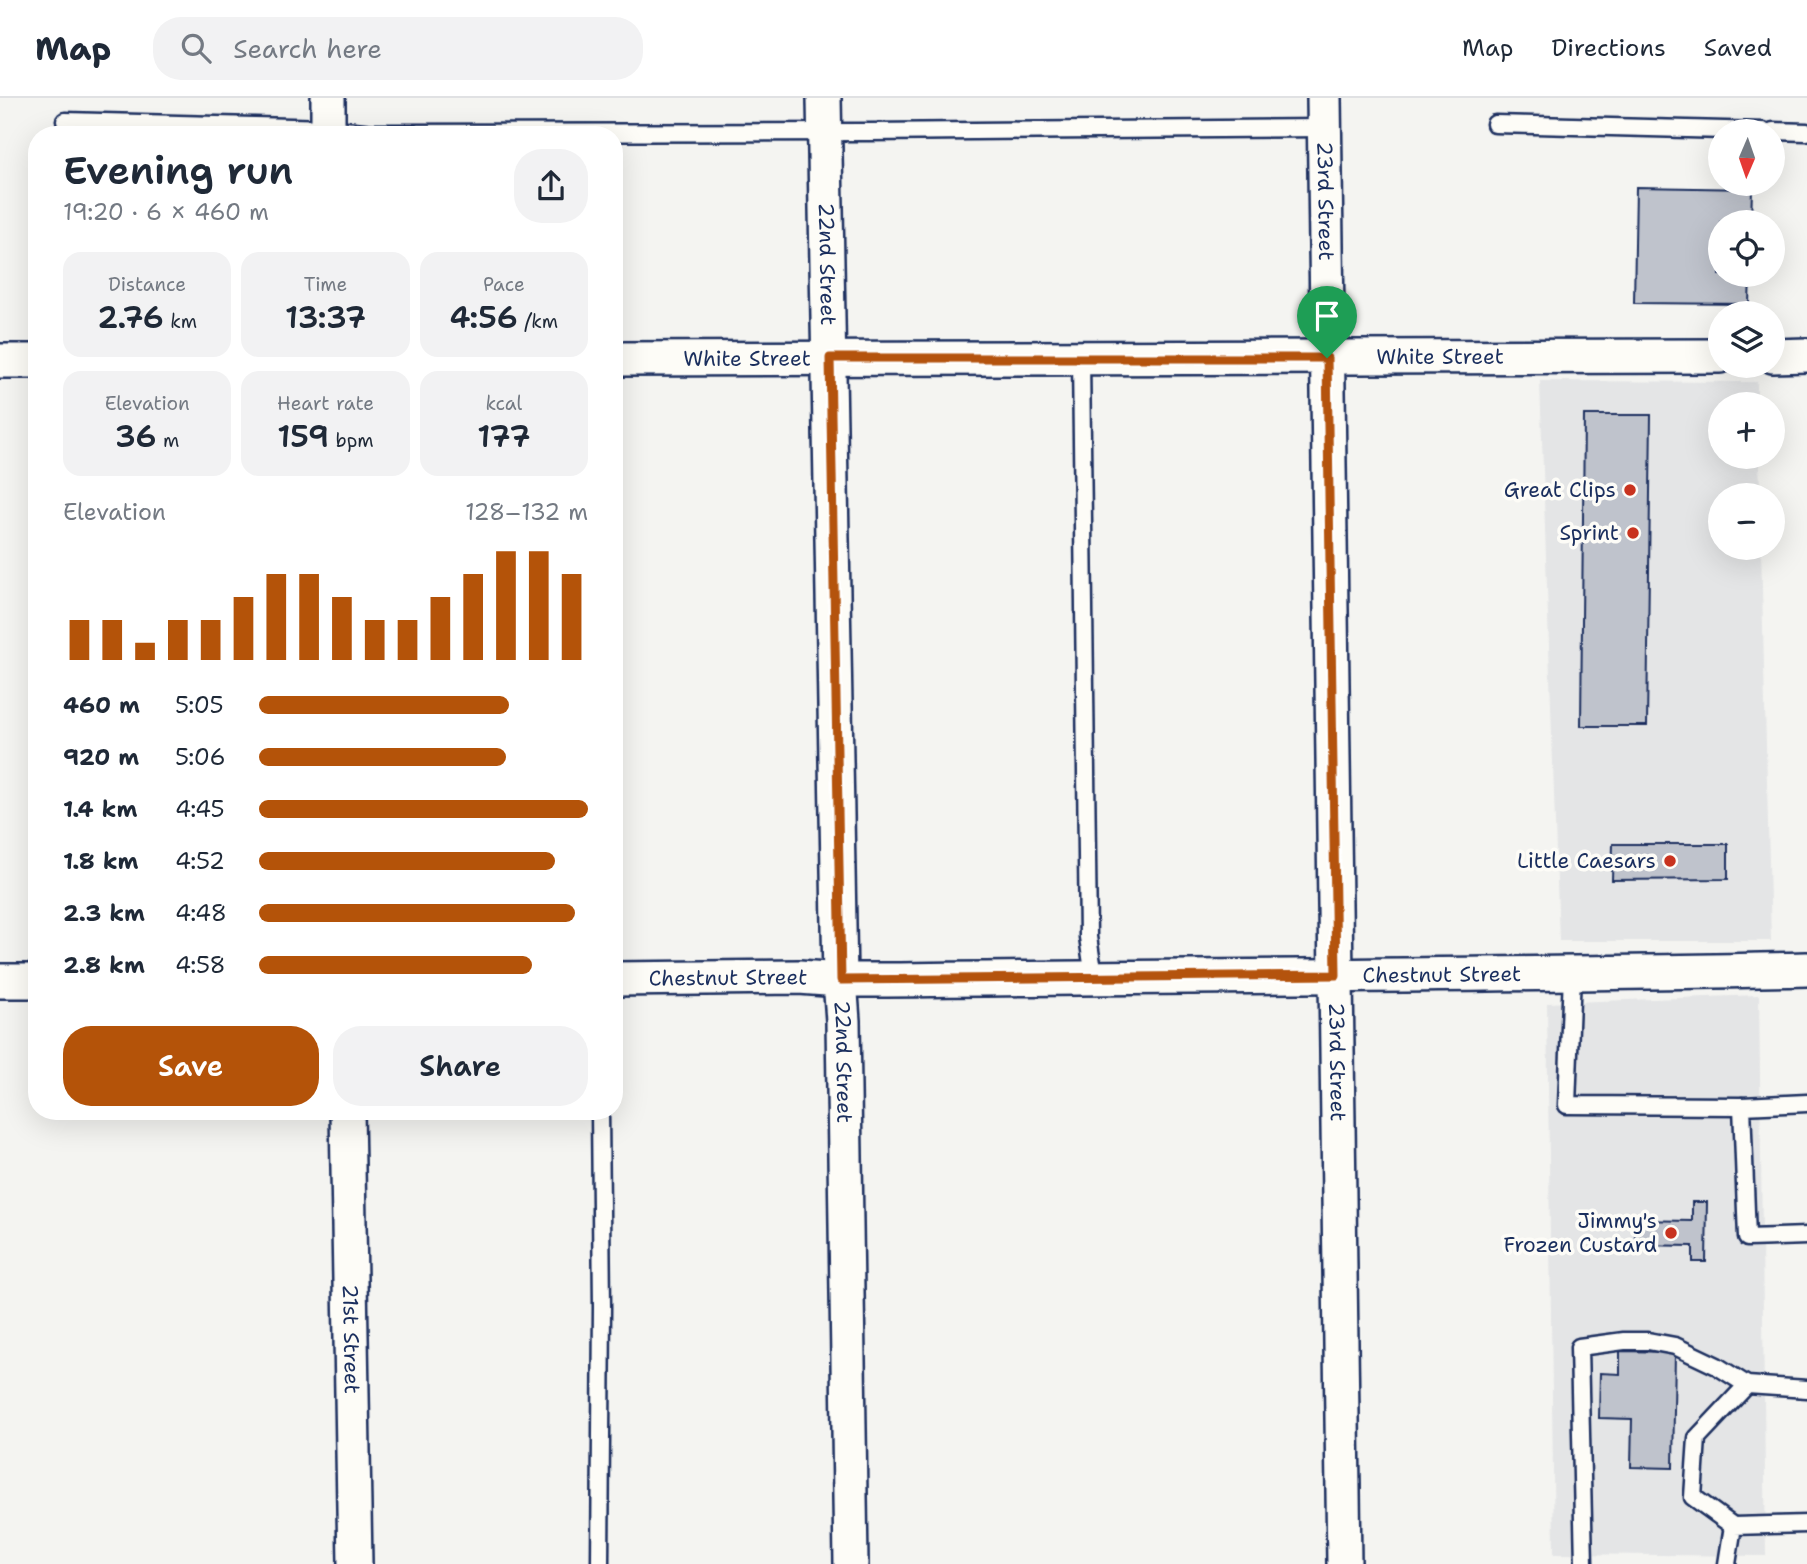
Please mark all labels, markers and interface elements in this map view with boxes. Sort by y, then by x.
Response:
search box [153,17,643,80]
text: Map [35,26,111,71]
icon: search [177,29,215,67]
text: Search here [233,31,382,66]
text: Map [1462,32,1513,64]
text: Directions [1551,32,1666,64]
text: Saved [1704,32,1772,64]
north arrow [1708,119,1785,196]
map controls [1708,119,1785,560]
street label: 23rd Street [1311,141,1340,261]
text: Evening run [63,145,293,196]
button: share [514,149,588,223]
text: 19:20 · 6 × 460 m [63,197,269,227]
street label: 22nd Street [812,202,842,326]
button: locate [1708,210,1785,287]
text: Distance [108,272,186,297]
text: Time [304,272,347,297]
text: Pace [483,272,525,297]
pin [1297,286,1357,358]
text: 2.76 [97,297,164,338]
text: 13:37 [285,297,366,338]
text: 4:56 [449,297,518,338]
icon: arrive [1308,297,1346,335]
button: layers [1708,301,1785,378]
text: km [164,309,197,334]
text: /km [518,309,558,334]
street label: White Street [1376,343,1504,371]
street label: White Street [683,344,811,373]
text: Elevation [105,391,190,416]
text: Heart rate [277,391,374,416]
text: kcal [485,391,522,416]
button: + [1708,392,1785,469]
text: 36 [115,416,157,457]
text: 159 [277,416,329,457]
text: 177 [477,416,531,457]
text: m [157,428,179,453]
text: bpm [329,428,374,453]
place label: Great Clips [1504,476,1616,504]
marker: Great Clips [1622,482,1638,498]
button: − [1708,483,1785,560]
text: Elevation [63,497,166,527]
text: 128–132 m [465,497,588,527]
place label: Sprint [1559,519,1619,547]
marker: Sprint [1625,525,1641,541]
text: 460 m [63,690,140,720]
text: 5:05 [175,690,224,720]
text: 920 m [63,742,139,772]
text: 5:06 [175,742,226,772]
text: 1.4 km [63,794,137,824]
text: 4:45 [175,794,225,824]
text: 1.8 km [63,846,138,876]
text: 4:52 [175,846,225,876]
place label: Little Caesars [1517,847,1656,875]
marker: Little Caesars [1662,853,1678,869]
text: 2.3 km [63,898,145,928]
text: 4:48 [175,898,227,928]
text: 2.8 km [63,950,145,980]
text: 4:58 [175,950,226,980]
street label: Chestnut Street [1362,960,1521,989]
street label: Chestnut Street [648,963,808,993]
street label: 22nd Street [828,999,859,1123]
street label: 23rd Street [1322,1002,1352,1122]
button: Save [63,1026,319,1106]
button: Share [333,1026,588,1106]
place label: Jimmy's Frozen Custard [1503,1207,1657,1259]
marker: Jimmy's Frozen Custard [1663,1225,1679,1241]
street label: 21st Street [336,1284,366,1394]

